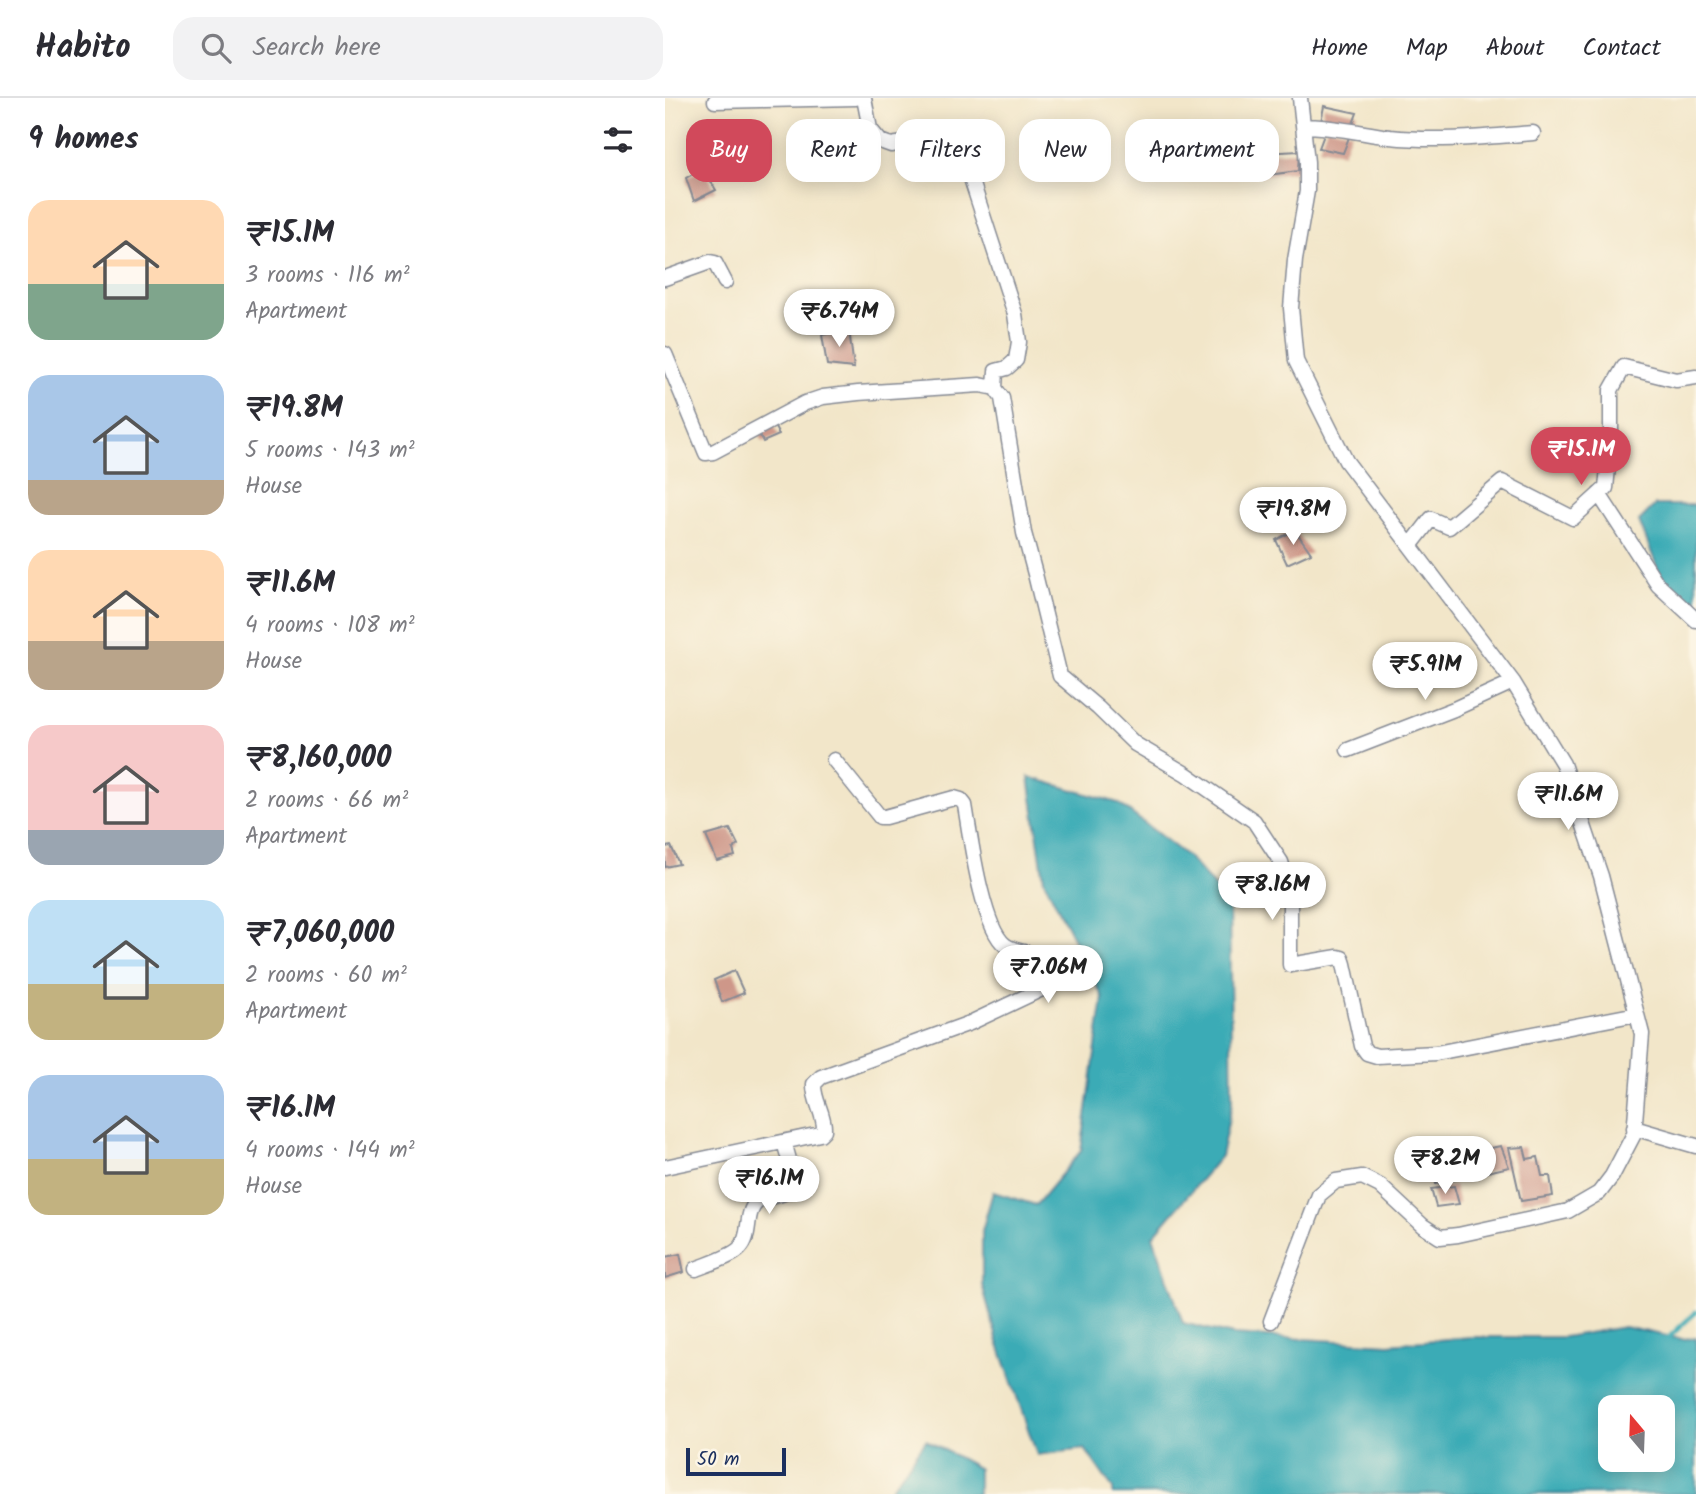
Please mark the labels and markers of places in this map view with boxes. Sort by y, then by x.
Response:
pin: ₹6.74M [782,289,896,349]
pin: ₹15.1M [1524,428,1638,487]
pin: ₹19.8M [1236,488,1350,547]
pin: ₹5.91M [1368,642,1482,702]
pin: ₹11.6M [1511,772,1625,832]
pin: ₹8.16M [1215,862,1329,922]
pin: ₹7.06M [991,946,1105,1005]
pin: ₹8.2M [1396,1136,1494,1196]
pin: ₹16.1M [712,1156,826,1216]

